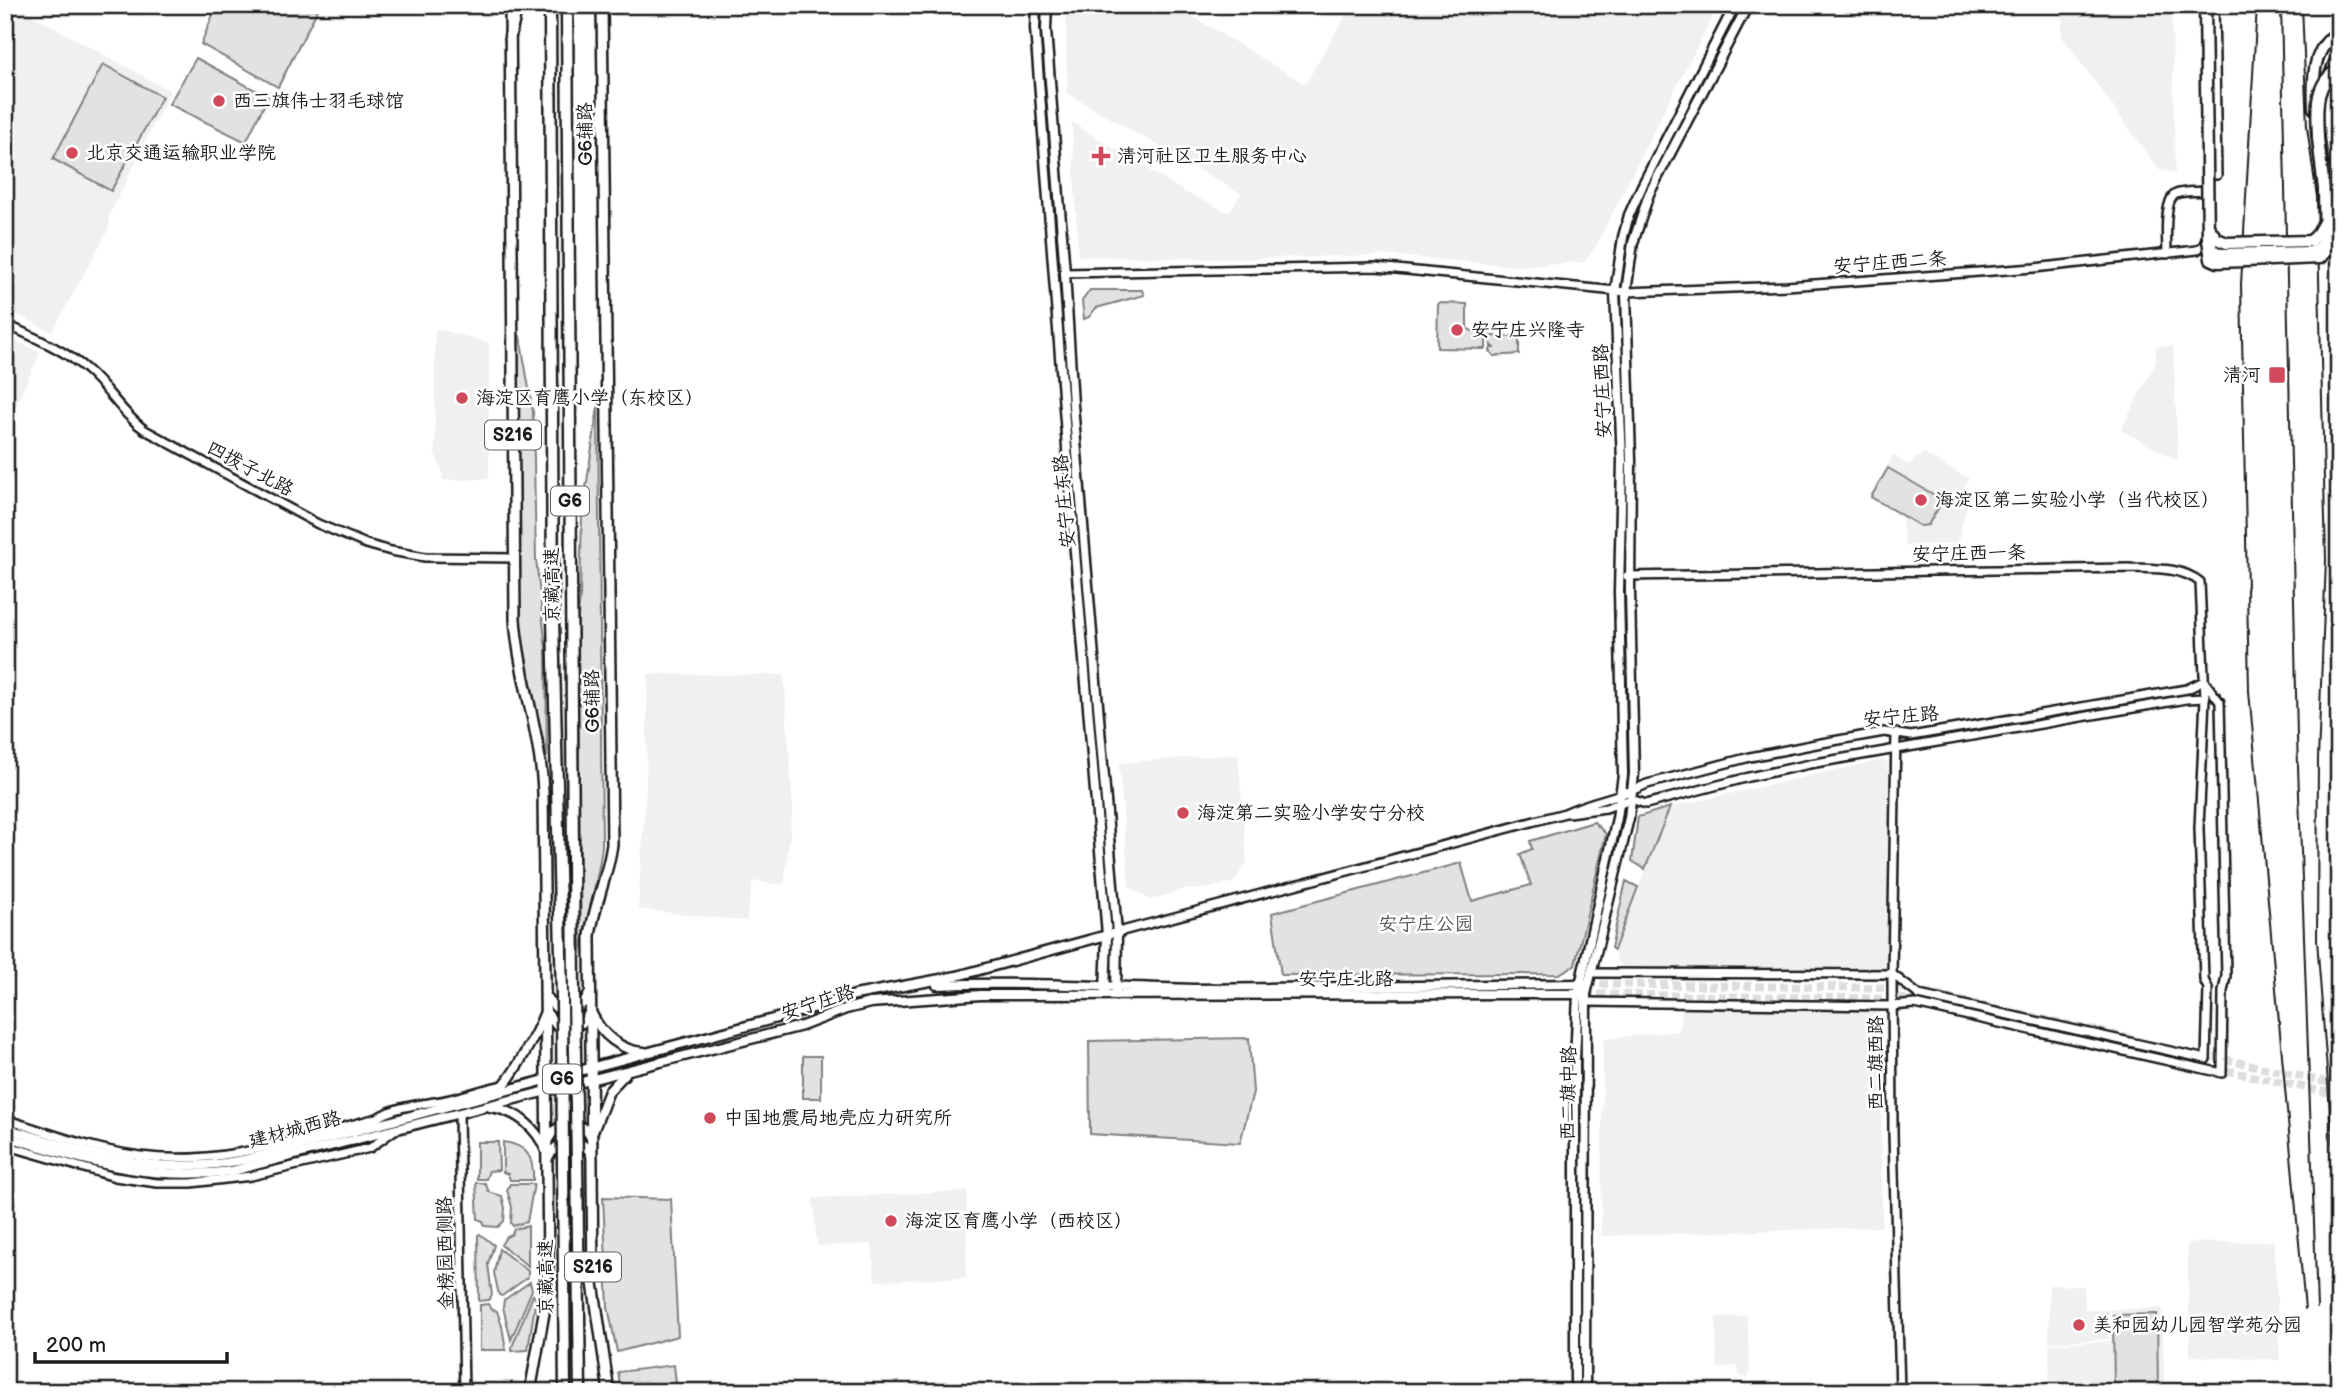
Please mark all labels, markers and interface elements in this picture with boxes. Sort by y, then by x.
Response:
place label: 西三旗伟士羽毛球馆 [233,90,404,113]
marker: 西三旗伟士羽毛球馆 [211,93,227,109]
street label: G6辅路 [574,102,598,166]
place label: 北京交通运输职业学院 [86,142,276,165]
marker: 北京交通运输职业学院 [64,145,80,161]
place label: 清河社区卫生服务中心 [1117,145,1307,168]
marker: 清河社区卫生服务中心 [1091,146,1111,166]
street label: 安宁庄西二条 [1832,248,1948,278]
place label: 安宁庄兴隆寺 [1471,319,1585,342]
marker: 安宁庄兴隆寺 [1449,322,1465,338]
street label: 安宁庄西路 [1590,343,1616,439]
place label: 清河 [2223,364,2261,387]
marker: 清河 [2267,365,2287,385]
place label: 海淀区育鹰小学（东校区） [476,387,704,410]
marker: 海淀区育鹰小学（东校区） [454,390,470,406]
road number: S216 [485,421,541,450]
street label: 四拨子北路 [203,437,297,501]
street label: 安宁庄东路 [1049,453,1081,549]
road number: G6 [551,486,589,516]
place label: 海淀区第二实验小学（当代校区） [1935,489,2220,512]
marker: 海淀区第二实验小学（当代校区） [1913,492,1929,508]
street label: 安宁庄西一条 [1912,542,2026,566]
street label: 京藏高速 [541,547,564,623]
street label: G6辅路 [581,669,605,733]
street label: 安宁庄路 [1862,702,1940,732]
place label: 海淀第二实验小学安宁分校 [1197,802,1425,825]
marker: 海淀第二实验小学安宁分校 [1175,805,1191,821]
park label: 安宁庄公园 [1378,913,1474,936]
street label: 安宁庄北路 [1298,968,1394,991]
street label: 安宁庄路 [778,980,858,1026]
street label: 西二旗西路 [1865,1015,1888,1111]
street label: 西二旗中路 [1557,1045,1581,1141]
road number: G6 [543,1064,581,1094]
street label: 建材城西路 [246,1107,344,1153]
place label: 中国地震局地壳应力研究所 [724,1107,952,1130]
marker: 中国地震局地壳应力研究所 [702,1110,718,1126]
street label: 金榜园西侧路 [434,1196,458,1310]
place label: 海淀区育鹰小学（西校区） [905,1210,1133,1233]
marker: 海淀区育鹰小学（西校区） [883,1213,899,1229]
street label: 京藏高速 [535,1239,558,1315]
road number: S216 [565,1252,621,1282]
place label: 美和园幼儿园智学苑分园 [2093,1314,2302,1337]
marker: 美和园幼儿园智学苑分园 [2071,1317,2087,1333]
scale bar [35,1320,228,1364]
text: 200 m [46,1333,106,1358]

